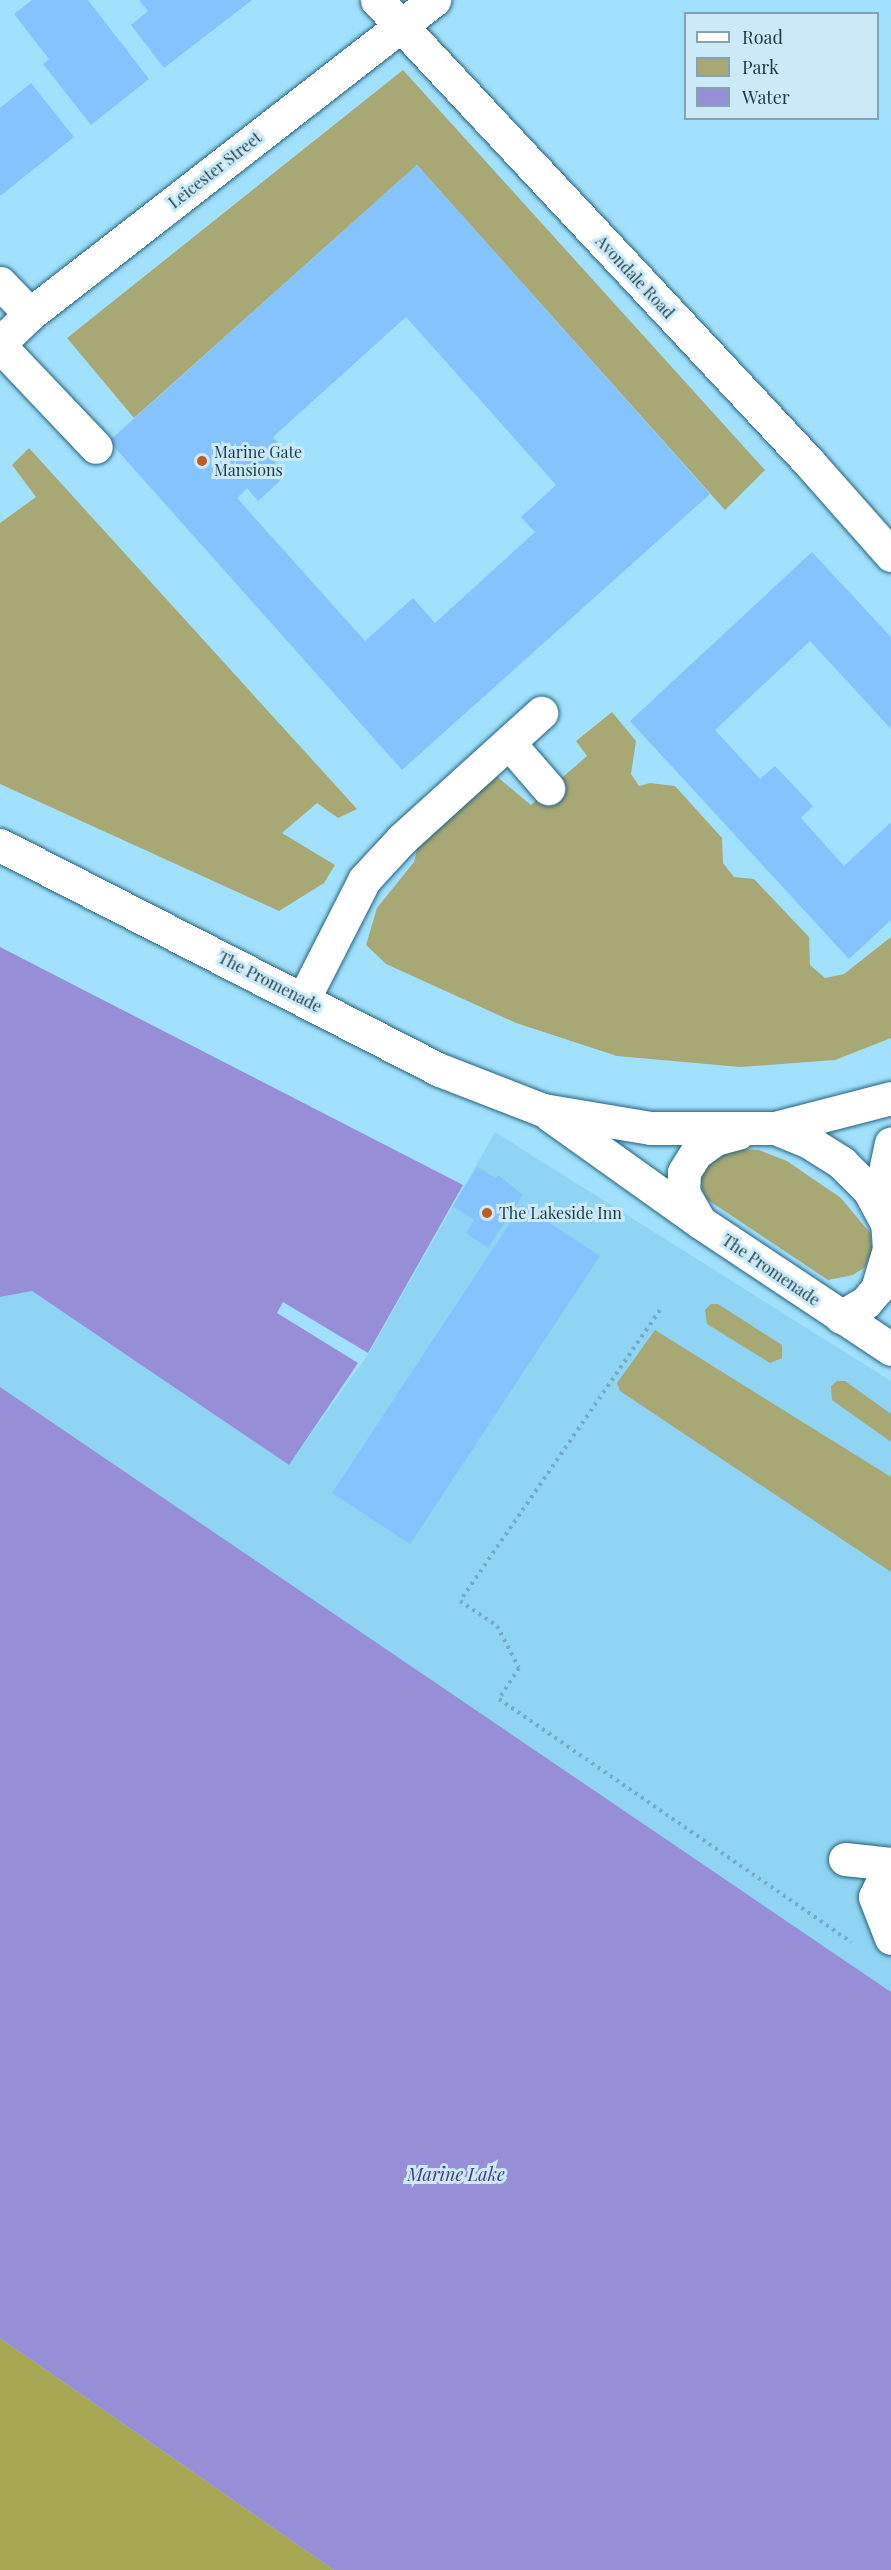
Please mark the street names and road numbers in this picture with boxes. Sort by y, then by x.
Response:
street label: Leicester Street [165,128,265,212]
street label: Avondale Road [592,232,678,322]
street label: The Promenade [215,948,325,1016]
street label: The Promenade [719,1230,823,1310]

